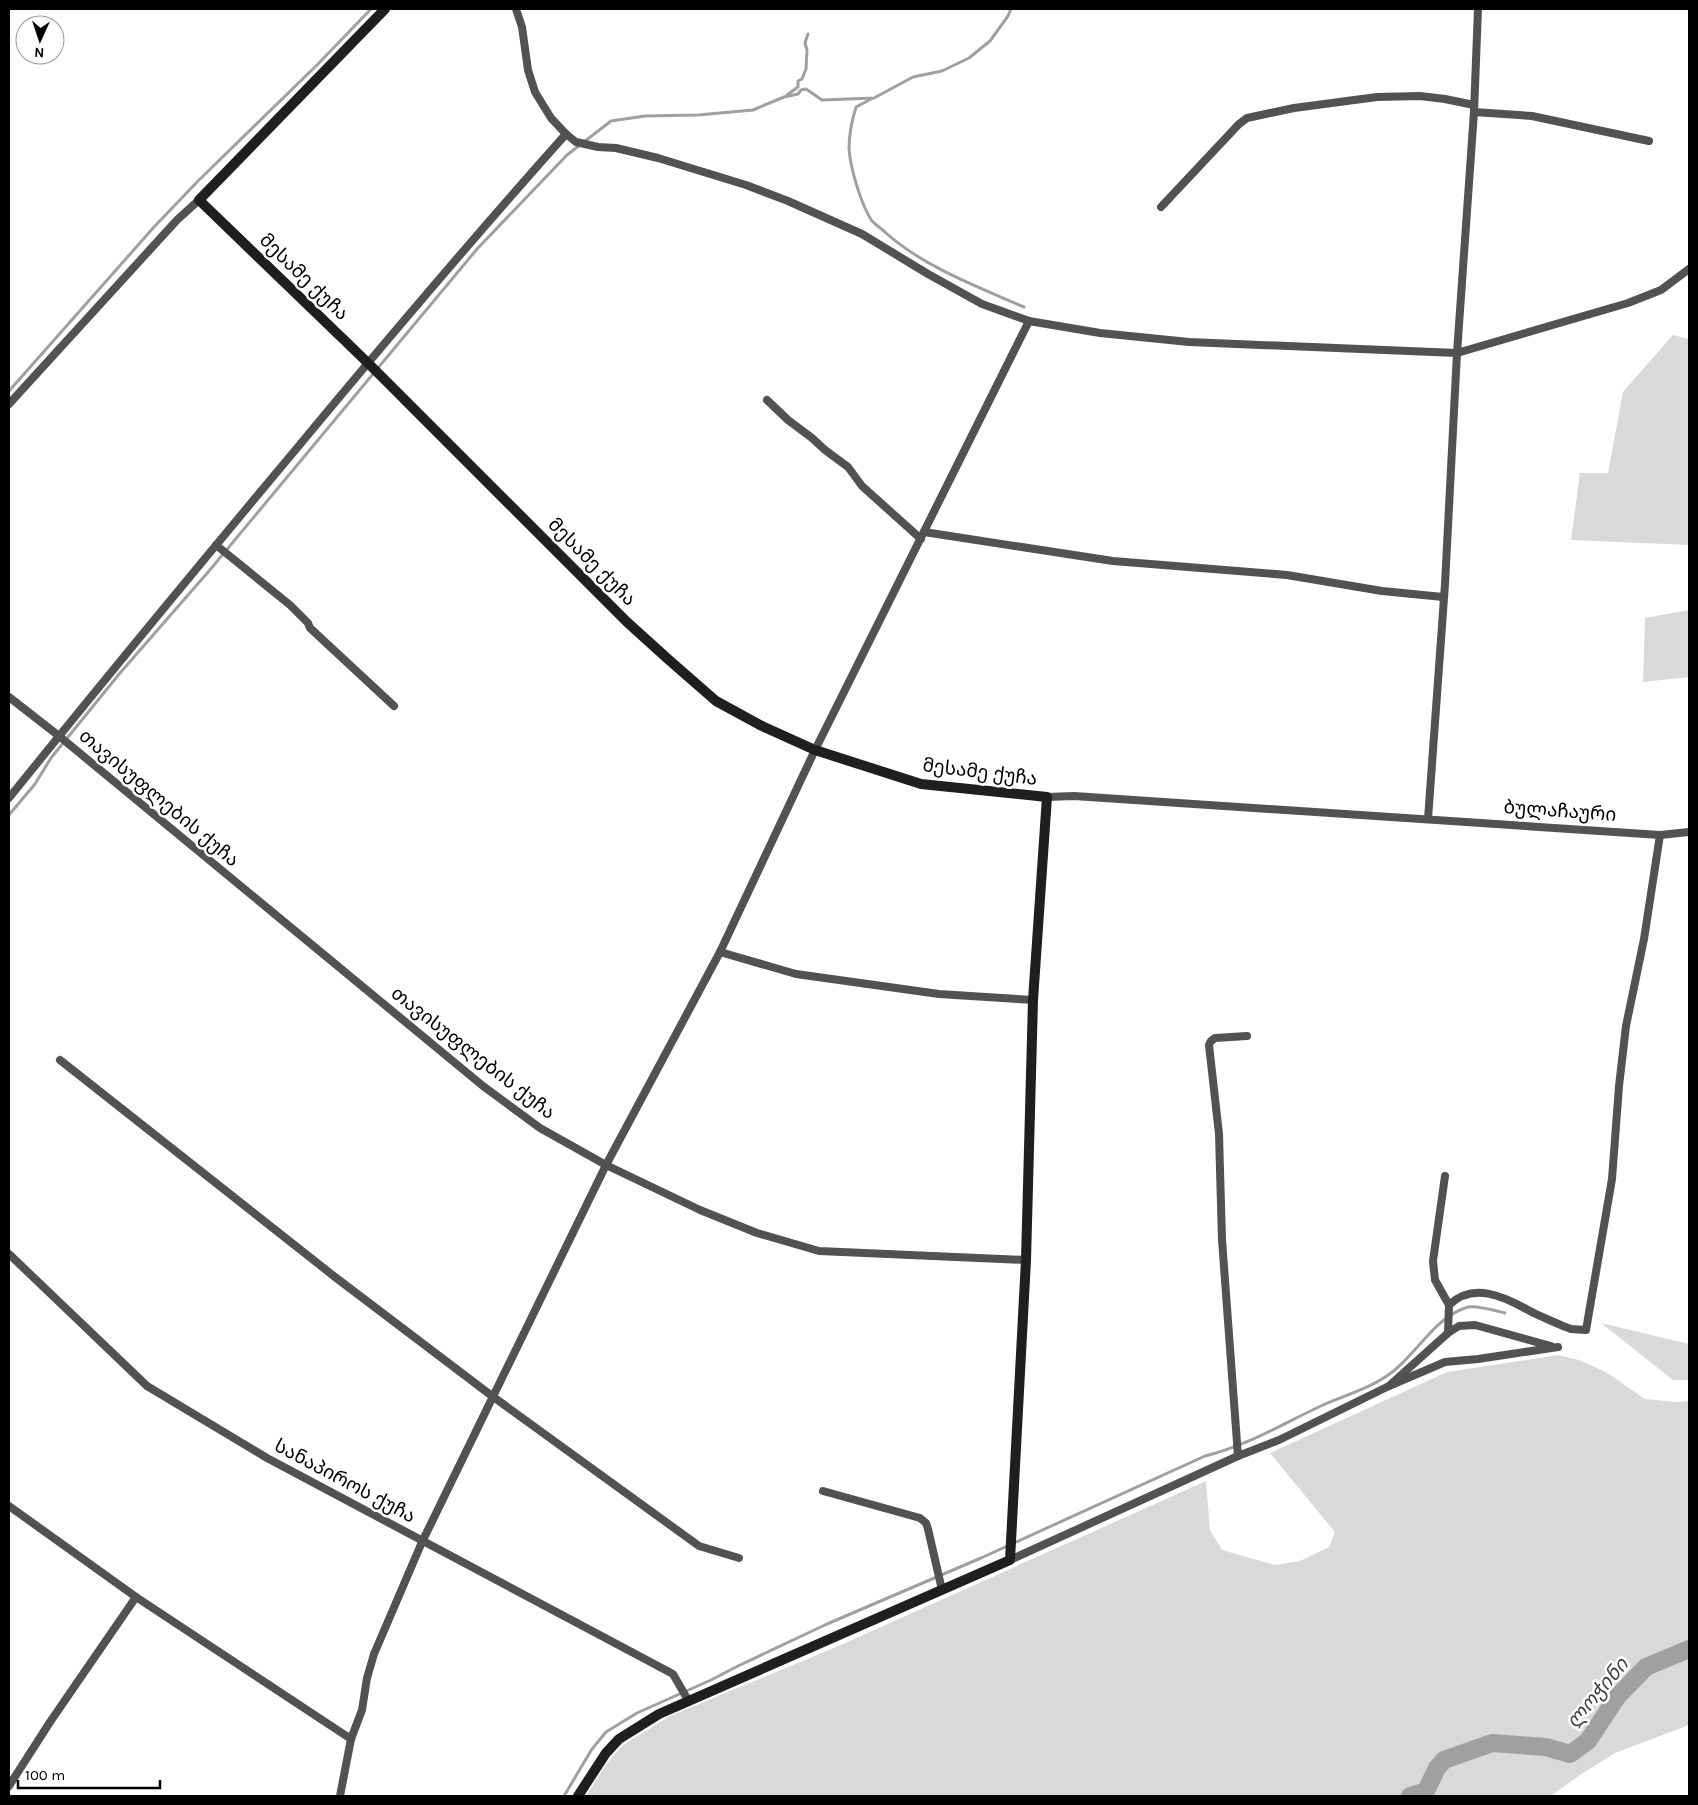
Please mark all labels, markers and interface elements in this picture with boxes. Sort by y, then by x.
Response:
north arrow [15,15,65,65]
text: N [34,44,45,61]
street label: მესამე ქუჩა [255,229,353,325]
street label: მესამე ქუჩა [543,513,641,611]
street label: თავისუფლების ქუჩა [74,725,243,872]
street label: მესამე ქუჩა [921,754,1039,790]
street label: ბულაჩაური [1503,796,1617,827]
street label: თავისუფლების ქუჩა [386,982,559,1125]
street label: სანაპიროს ქუჩა [271,1435,419,1527]
water label: ლოჭინი [1561,1652,1634,1733]
scale bar [18,1758,160,1790]
text: 100 m [25,1766,65,1784]

